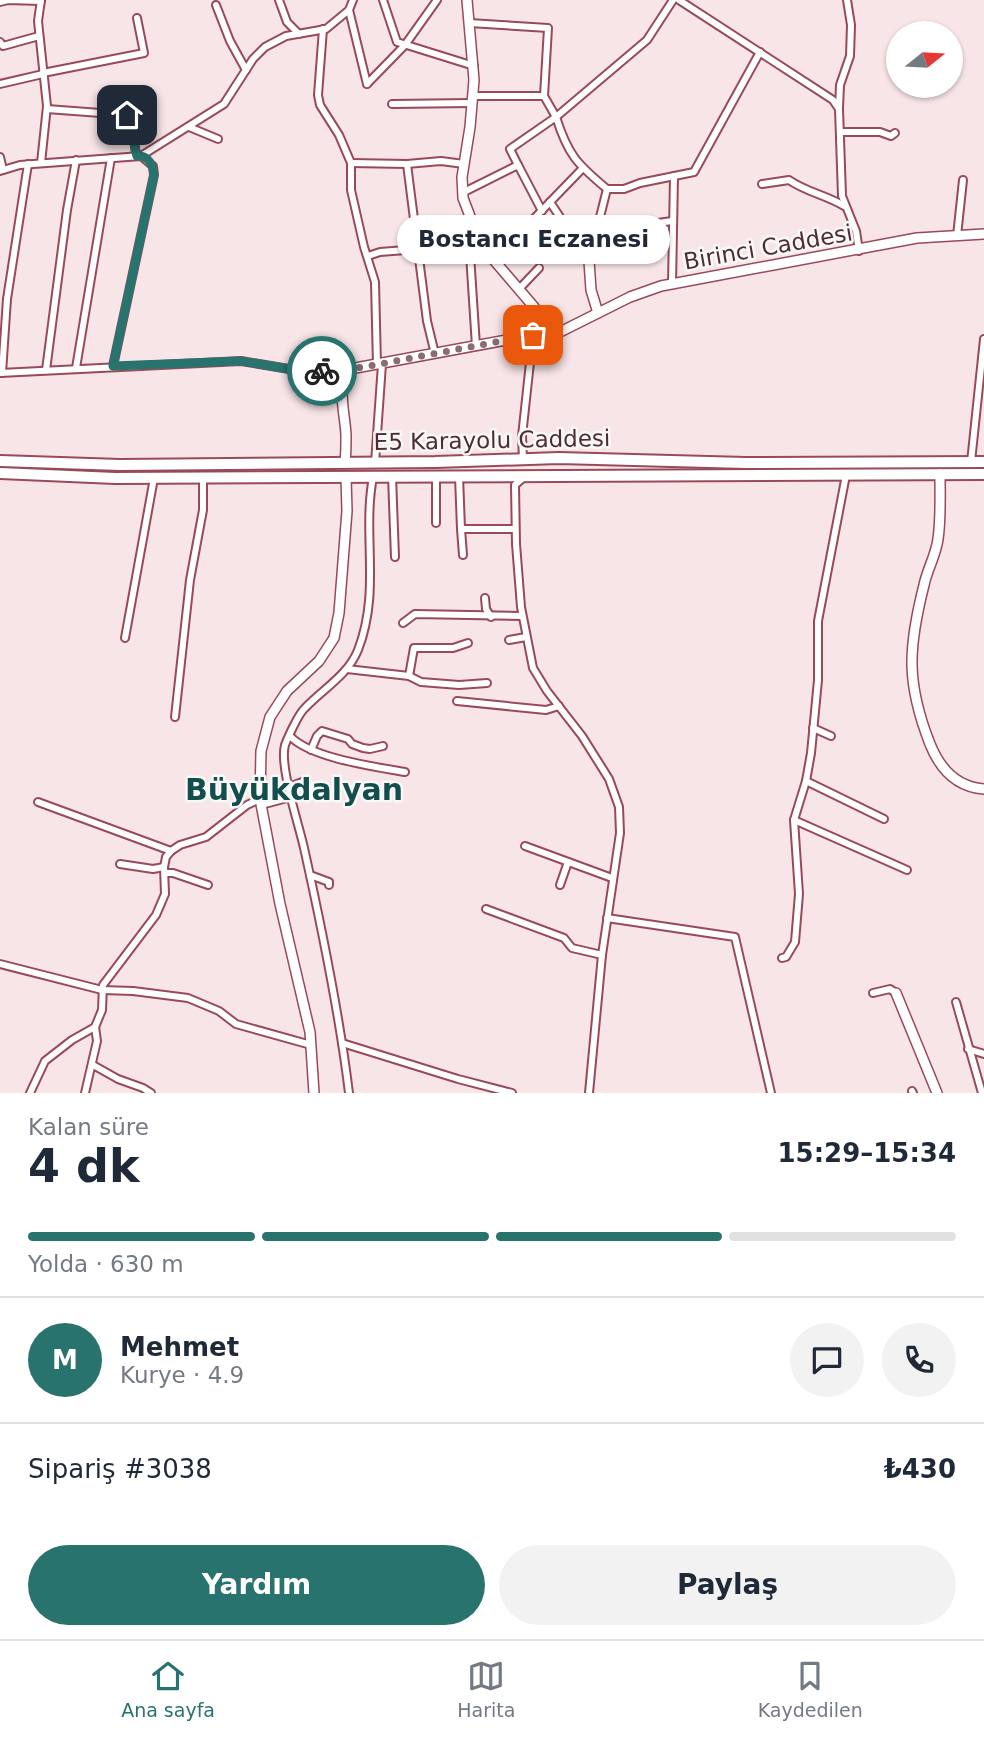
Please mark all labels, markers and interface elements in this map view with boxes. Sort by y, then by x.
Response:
north arrow [886,21,962,98]
map controls [886,21,963,98]
pin [97,85,157,145]
icon: home [108,96,146,134]
callout: Bostancı Eczanesi [396,216,670,265]
street label: Birinci Caddesi [682,219,854,275]
text: Bostancı Eczanesi [418,226,649,252]
pin [503,305,563,365]
icon: bag [514,316,552,354]
courier [287,336,357,406]
icon: bike [303,352,341,390]
street label: E5 Karayolu Caddesi [373,425,611,455]
district label: Büyükdalyan [185,772,403,807]
text: Kalan süre [28,1114,149,1140]
text: 15:29–15:34 [777,1138,956,1168]
text: 4 dk [28,1139,140,1193]
text: Yolda · 630 m [28,1251,184,1277]
button: chat [790,1323,864,1397]
button: phone [882,1323,956,1397]
text: Mehmet [120,1332,239,1362]
text: M [52,1345,78,1375]
text: Kurye · 4.9 [120,1362,244,1388]
text: Sipariş #3038 [28,1454,212,1484]
text: ₺430 [884,1454,956,1484]
button: Yardım [28,1545,485,1625]
button: Paylaş [499,1545,956,1625]
tab: Ana sayfa [121,1657,215,1721]
tab: Harita [457,1657,515,1721]
tab: Kaydedilen [758,1657,863,1721]

